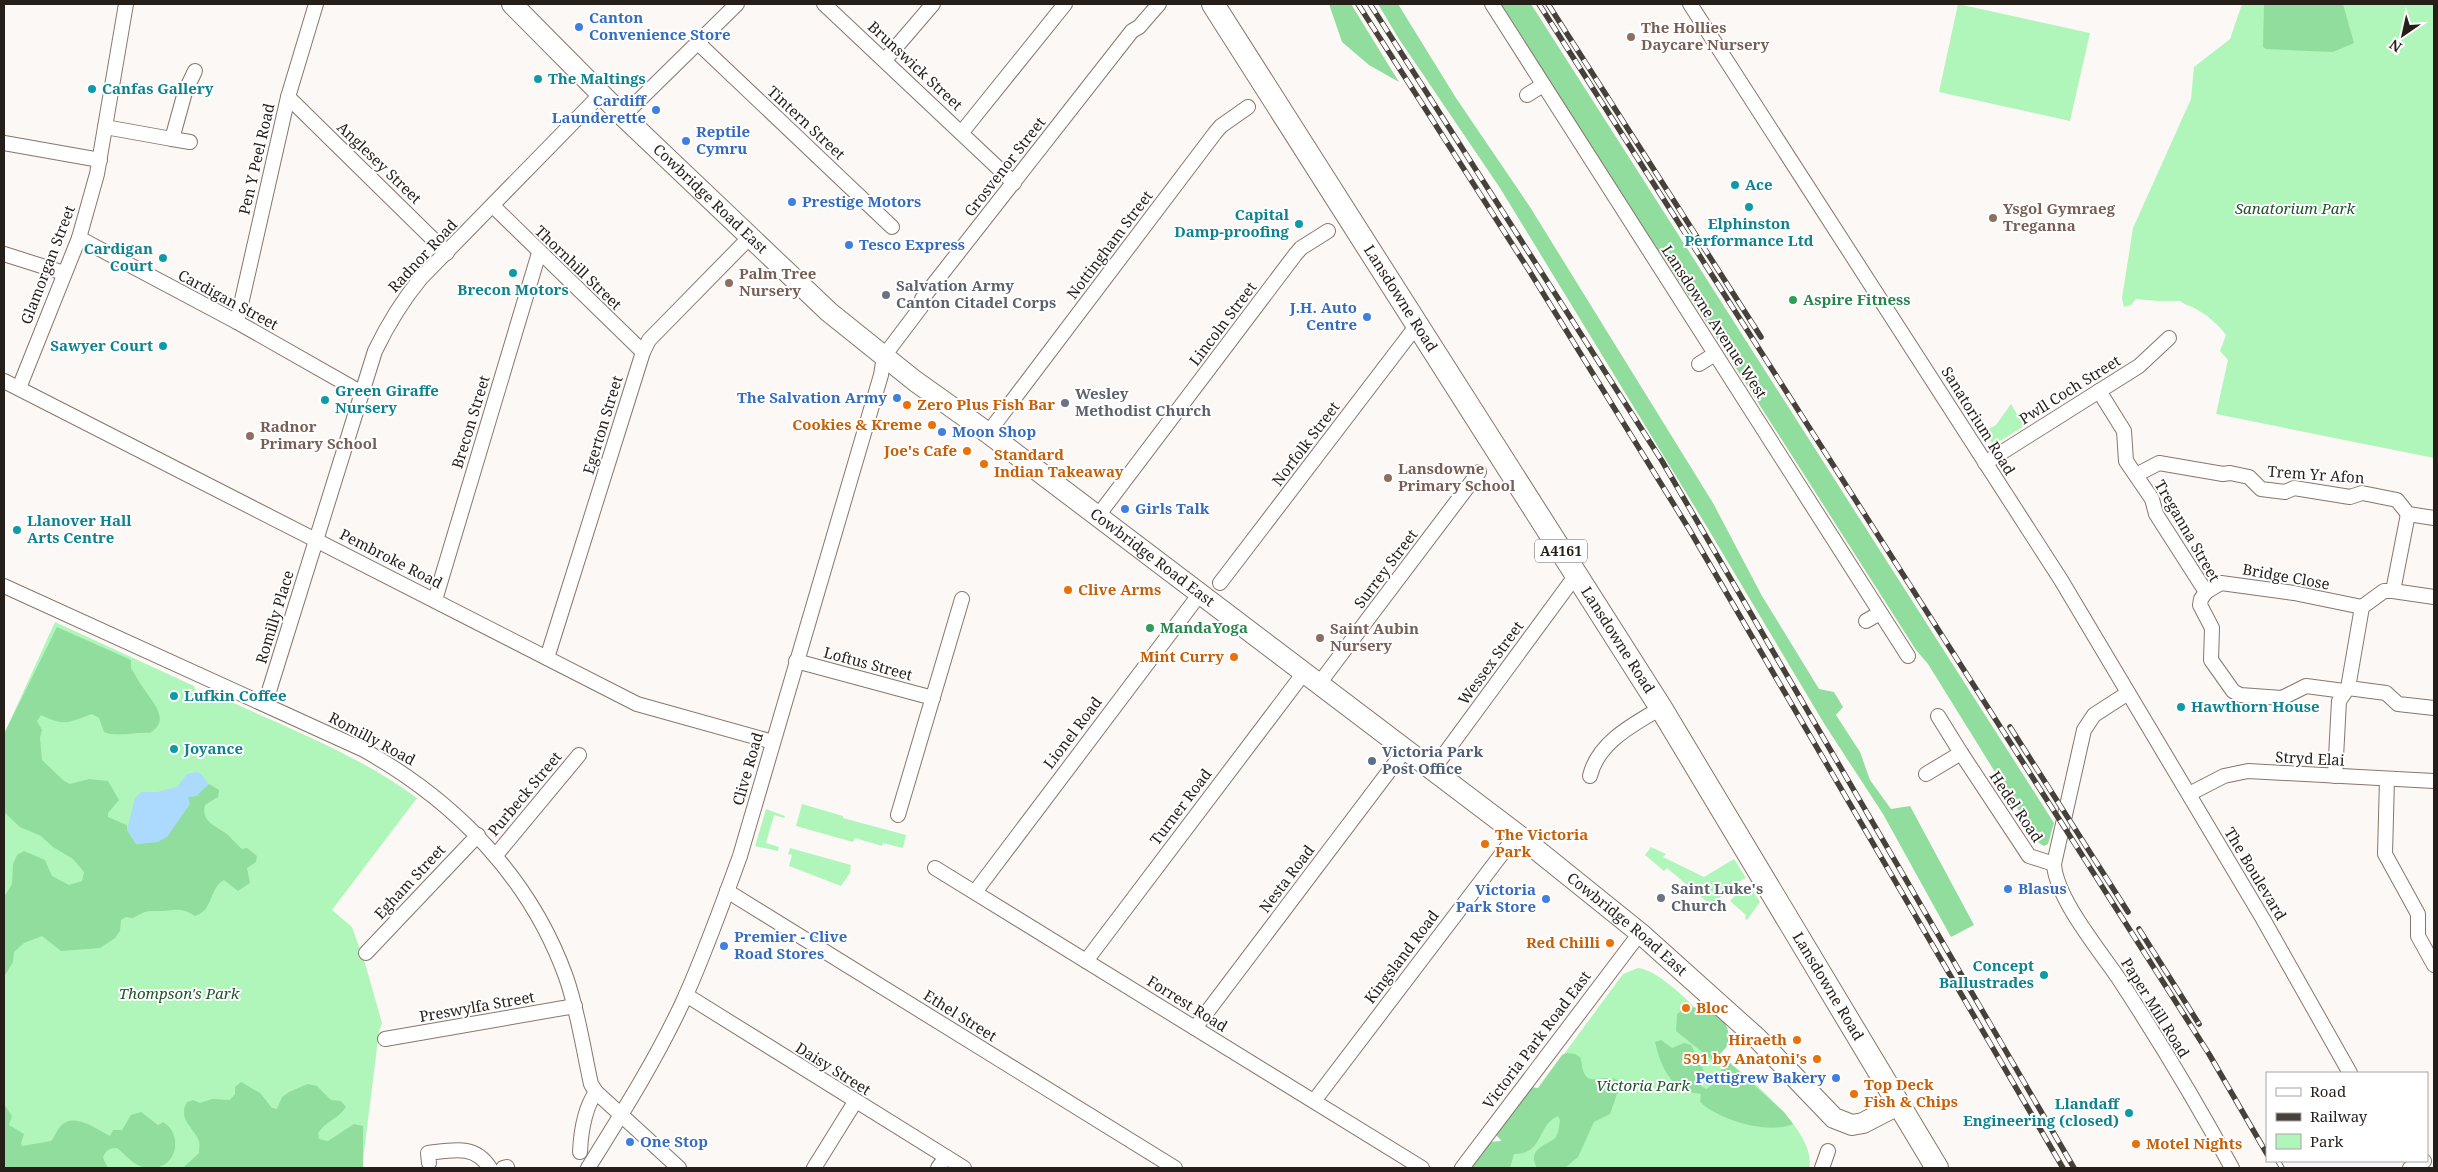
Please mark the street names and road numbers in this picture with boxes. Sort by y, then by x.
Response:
street label: Brunswick Street [864,16,967,114]
street label: Tintern Street [763,81,850,163]
street label: Pen Y Peel Road [233,101,279,216]
street label: Grosvenor Street [959,113,1049,220]
street label: Anglesey Street [333,117,426,208]
street label: Cowbridge Road East [649,139,772,258]
street label: Nottingham Street [1062,186,1157,303]
street label: Glamorgan Street [15,202,79,327]
street label: Radnor Road [383,215,461,296]
street label: Thornhill Street [531,221,626,314]
street label: Lansdowne Road [1360,241,1443,355]
street label: Lansdowne Avenue West [1658,241,1772,402]
street label: Cardigan Street [175,264,282,334]
street label: Lincoln Street [1184,277,1260,369]
street label: Pwll Coch Street [2015,350,2124,428]
street label: Sanatorium Road [1937,362,2020,478]
street label: Brecon Street [446,373,494,471]
street label: Egerton Street [578,373,626,476]
street label: Norfolk Street [1267,397,1343,490]
street label: Trem Yr Afon [2267,461,2366,487]
street label: Treganna Street [2151,476,2225,585]
street label: Cowbridge Road East [1087,503,1219,610]
street label: Pembroke Road [337,524,446,593]
street label: Surrey Street [1349,525,1421,612]
road number: A4161 [1535,540,1587,562]
street label: Bridge Close [2241,559,2331,594]
street label: Romilly Place [250,568,298,666]
street label: Lansdowne Road [1577,582,1660,697]
street label: Wessex Street [1453,617,1527,708]
street label: Loftus Street [822,642,915,684]
street label: Lionel Road [1039,692,1106,772]
street label: Romilly Road [326,707,419,769]
street label: Clive Road [727,730,767,808]
street label: Stryd Elai [2275,746,2345,770]
street label: Purbeck Street [483,747,566,840]
street label: Turner Road [1145,764,1215,849]
street label: Hedel Road [1986,767,2048,846]
street label: The Boulevard [2220,823,2291,924]
street label: Egham Street [369,840,449,923]
street label: Nesta Road [1254,840,1318,916]
street label: Cowbridge Road East [1563,867,1692,980]
street label: Kingsland Road [1360,906,1443,1007]
street label: Lansdowne Road [1789,928,1869,1044]
street label: Paper Mill Road [2117,954,2195,1061]
street label: Victoria Park Road East [1478,966,1595,1112]
street label: Forrest Road [1144,971,1231,1036]
street label: Ethel Street [920,985,1001,1046]
street label: Preswylfa Street [418,986,536,1026]
street label: Daisy Street [792,1037,875,1099]

